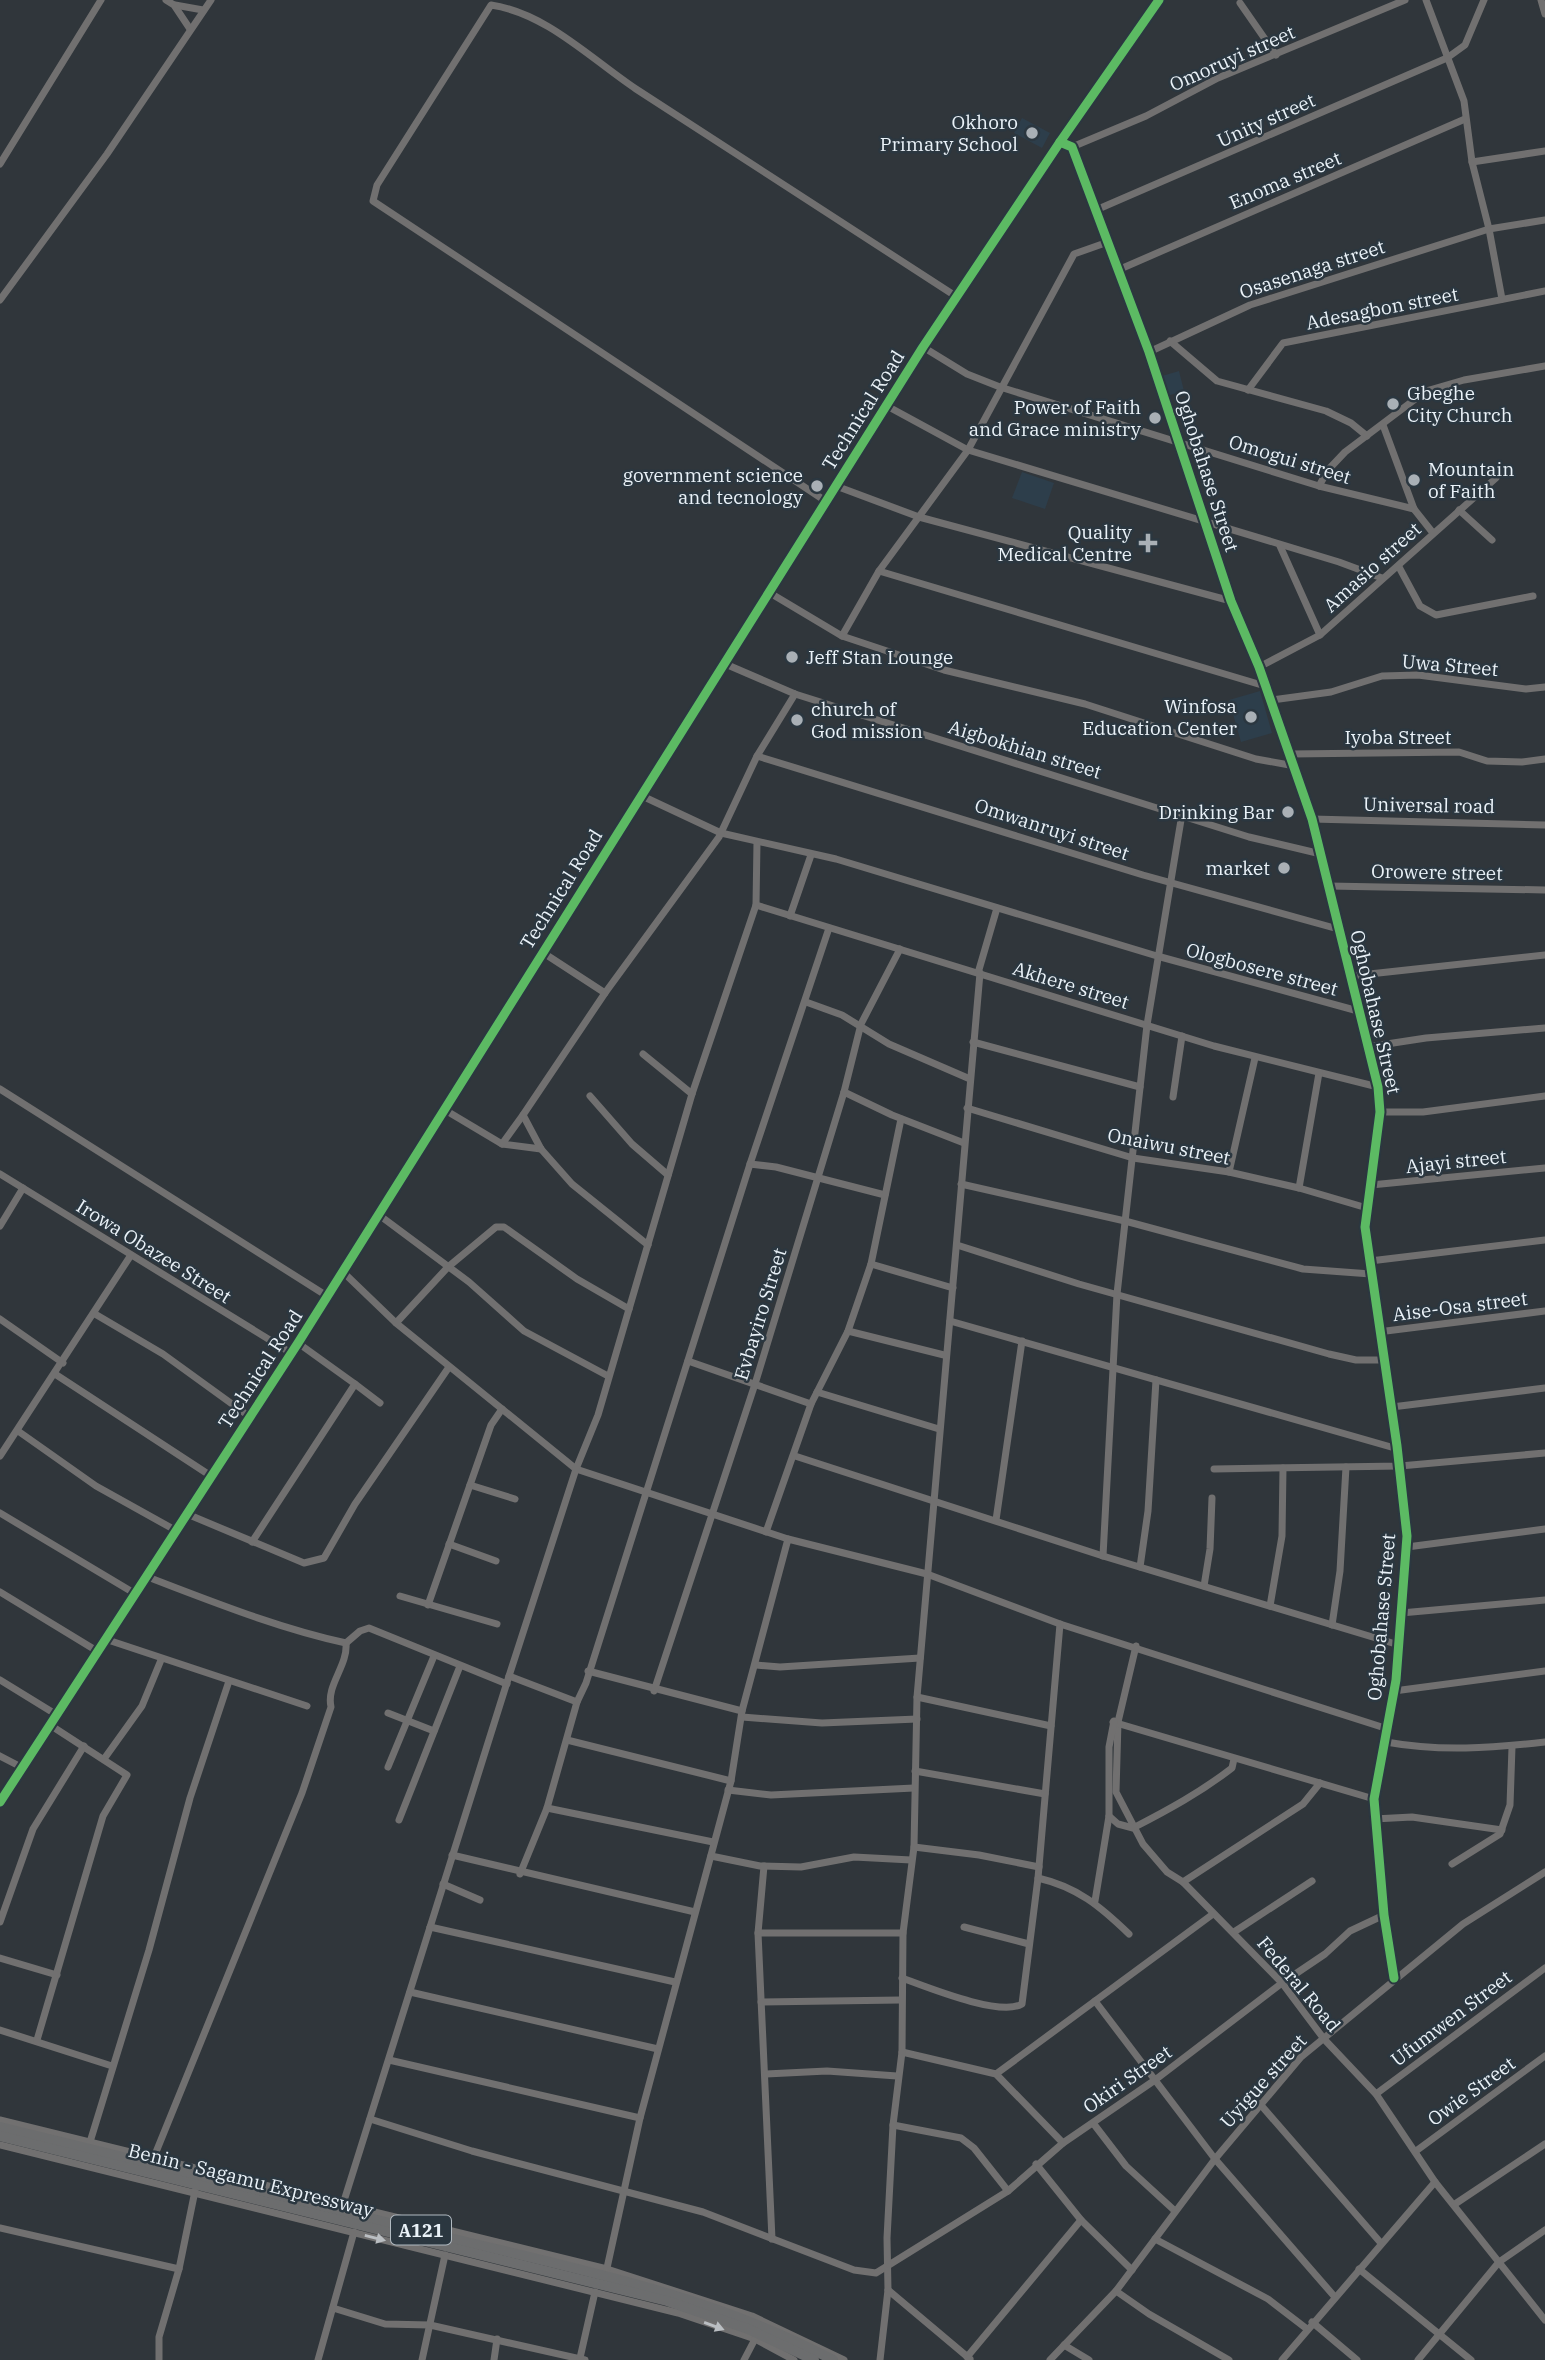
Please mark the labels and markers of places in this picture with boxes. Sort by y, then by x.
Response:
place label: Okhoro Primary School [880,110,1018,156]
marker: Okhoro Primary School [1024,125,1040,141]
place label: Gbeghe City Church [1407,381,1513,427]
place label: Power of Faith and Grace ministry [969,395,1142,441]
marker: Gbeghe City Church [1385,396,1401,412]
marker: Power of Faith and Grace ministry [1147,410,1163,426]
place label: Mountain of Faith [1428,457,1514,503]
place label: government science and tecnology [623,463,804,509]
marker: Mountain of Faith [1406,472,1422,488]
marker: government science and tecnology [809,478,825,494]
place label: Quality Medical Centre [998,520,1133,566]
marker: Quality Medical Centre [1138,533,1158,553]
place label: Jeff Stan Lounge [806,645,953,669]
marker: Jeff Stan Lounge [784,649,800,665]
place label: Winfosa Education Center [1082,694,1238,740]
place label: church of God mission [811,697,923,743]
marker: Winfosa Education Center [1243,709,1259,725]
marker: church of God mission [789,712,805,728]
place label: Drinking Bar [1159,800,1275,824]
marker: Drinking Bar [1280,804,1296,820]
place label: market [1205,856,1270,880]
marker: market [1276,860,1292,876]

